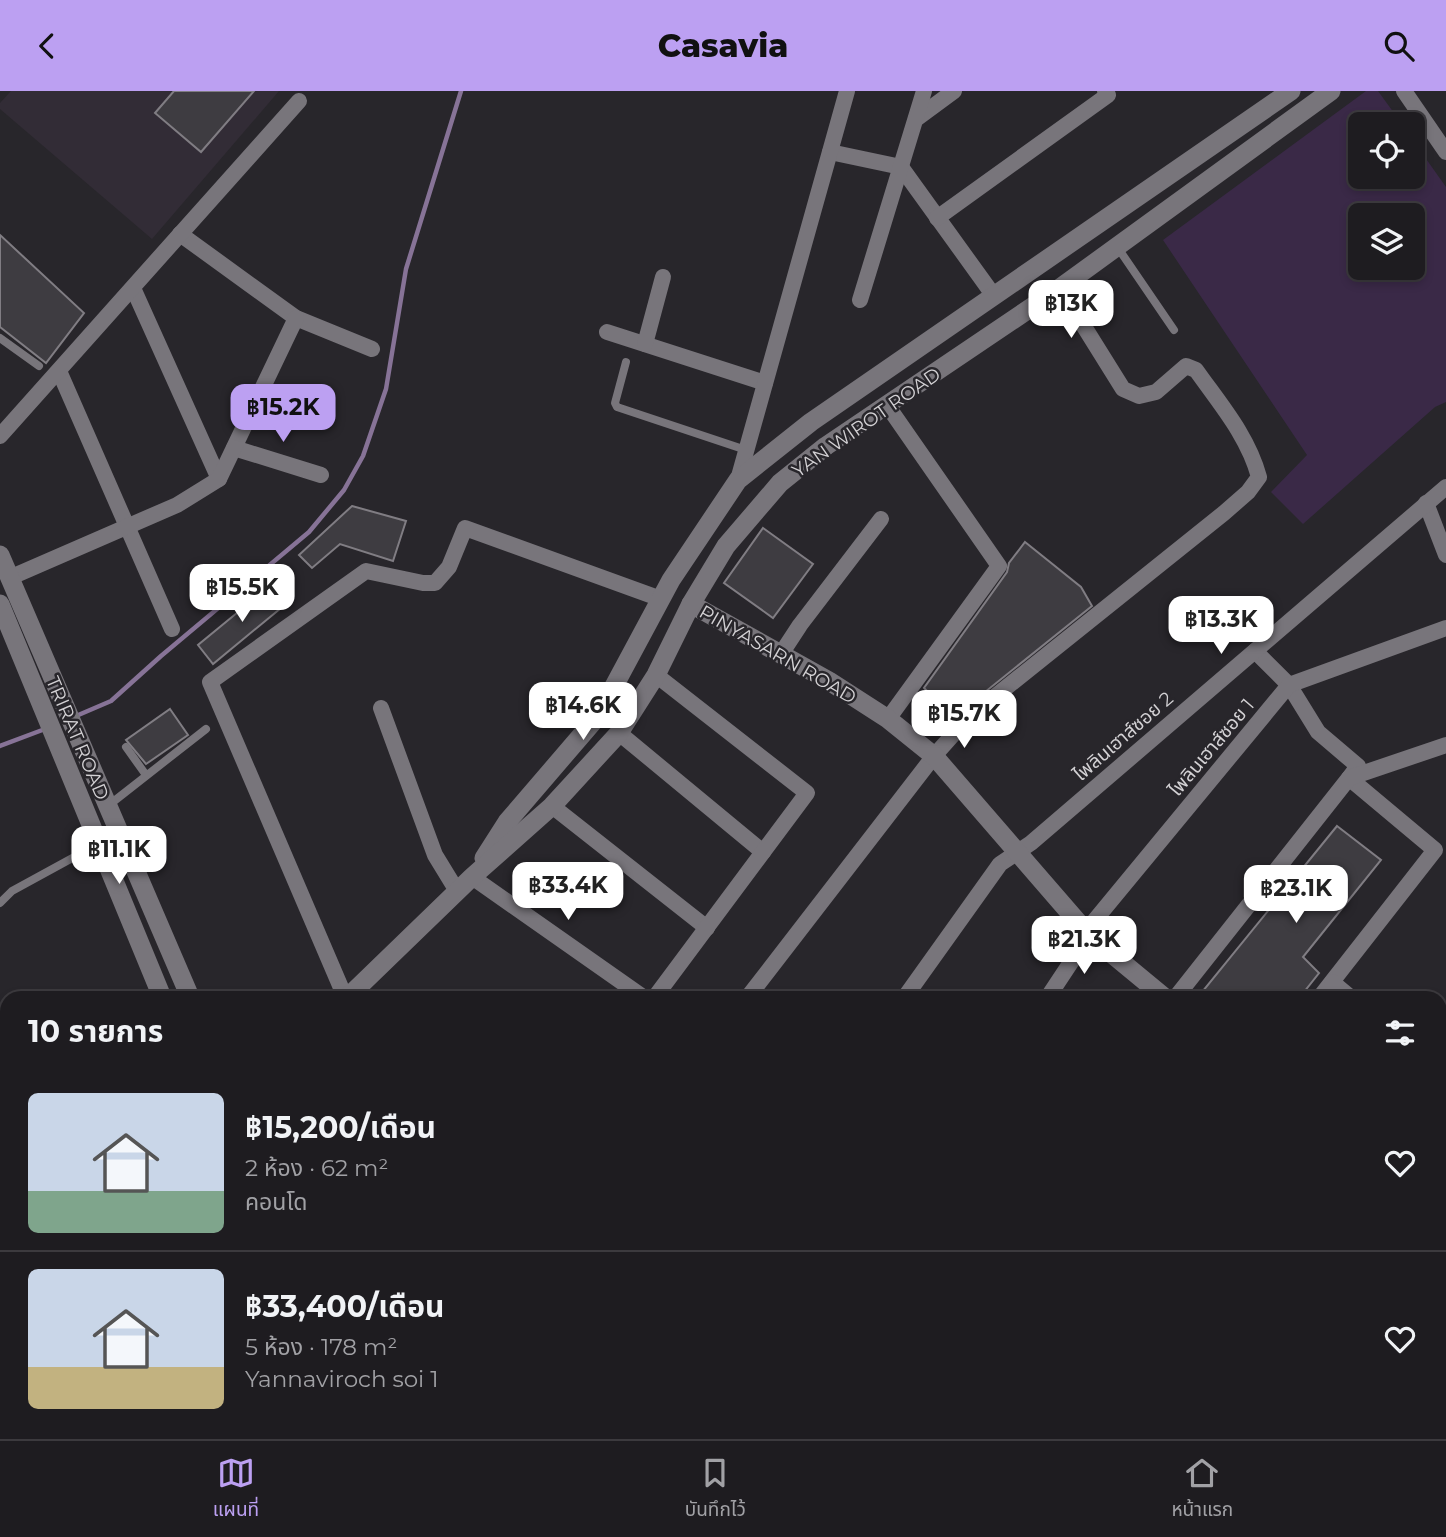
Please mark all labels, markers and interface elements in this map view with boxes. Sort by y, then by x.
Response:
text: Casavia [658,26,788,65]
icon: back [28,27,66,65]
icon: search [1380,27,1418,65]
map controls [1348,112,1425,280]
button: locate [1348,112,1425,189]
button: layers [1348,203,1425,280]
pin: ฿13K [1030,281,1112,340]
text: ฿13K [1044,289,1098,317]
street label: YAN WIROT ROAD [788,363,945,482]
pin: ฿15.2K [226,385,340,444]
text: ฿15.2K [247,393,319,421]
pin: ฿15.5K [185,565,299,624]
text: ฿15.5K [206,573,278,601]
pin: ฿13.3K [1164,596,1278,656]
street label: PINYASARN ROAD [695,600,860,709]
text: ฿13.3K [1185,605,1257,633]
street label: TRIRAT ROAD [41,673,114,803]
pin: ฿14.6K [526,683,640,742]
street label: ไพลินเฮาส์ซอย 2 [1068,687,1178,786]
text: ฿14.6K [545,691,621,719]
pin: ฿15.7K [907,691,1021,750]
street label: ไพลินเฮาส์ซอย 1 [1163,694,1259,802]
text: ฿15.7K [928,699,1001,727]
pin: ฿11.1K [62,827,176,886]
text: ฿11.1K [87,835,151,863]
pin: ฿33.4K [511,863,625,922]
pin: ฿23.1K [1239,865,1353,925]
text: ฿33.4K [528,871,608,899]
text: ฿23.1K [1260,874,1332,902]
pin: ฿21.3K [1027,917,1141,976]
text: ฿21.3K [1048,925,1120,953]
text: 10 รายการ [28,1013,163,1050]
icon: filters [1381,1014,1419,1052]
text: ฿15,200/เดือน [245,1109,436,1146]
icon: home [84,1121,168,1205]
icon: heart [1381,1144,1419,1182]
text: 2 ห้อง · 62 m² [245,1154,388,1182]
text: คอนโด [245,1188,307,1216]
text: ฿33,400/เดือน [245,1288,444,1325]
icon: home [84,1297,168,1381]
icon: heart [1381,1320,1419,1358]
text: 5 ห้อง · 178 m² [245,1333,397,1361]
text: Yannaviroch soi 1 [245,1365,439,1393]
tab: แผนที่ [213,1454,259,1525]
tab: บันทึกไว้ [685,1454,746,1525]
tab: หน้าแรก [1171,1454,1233,1525]

